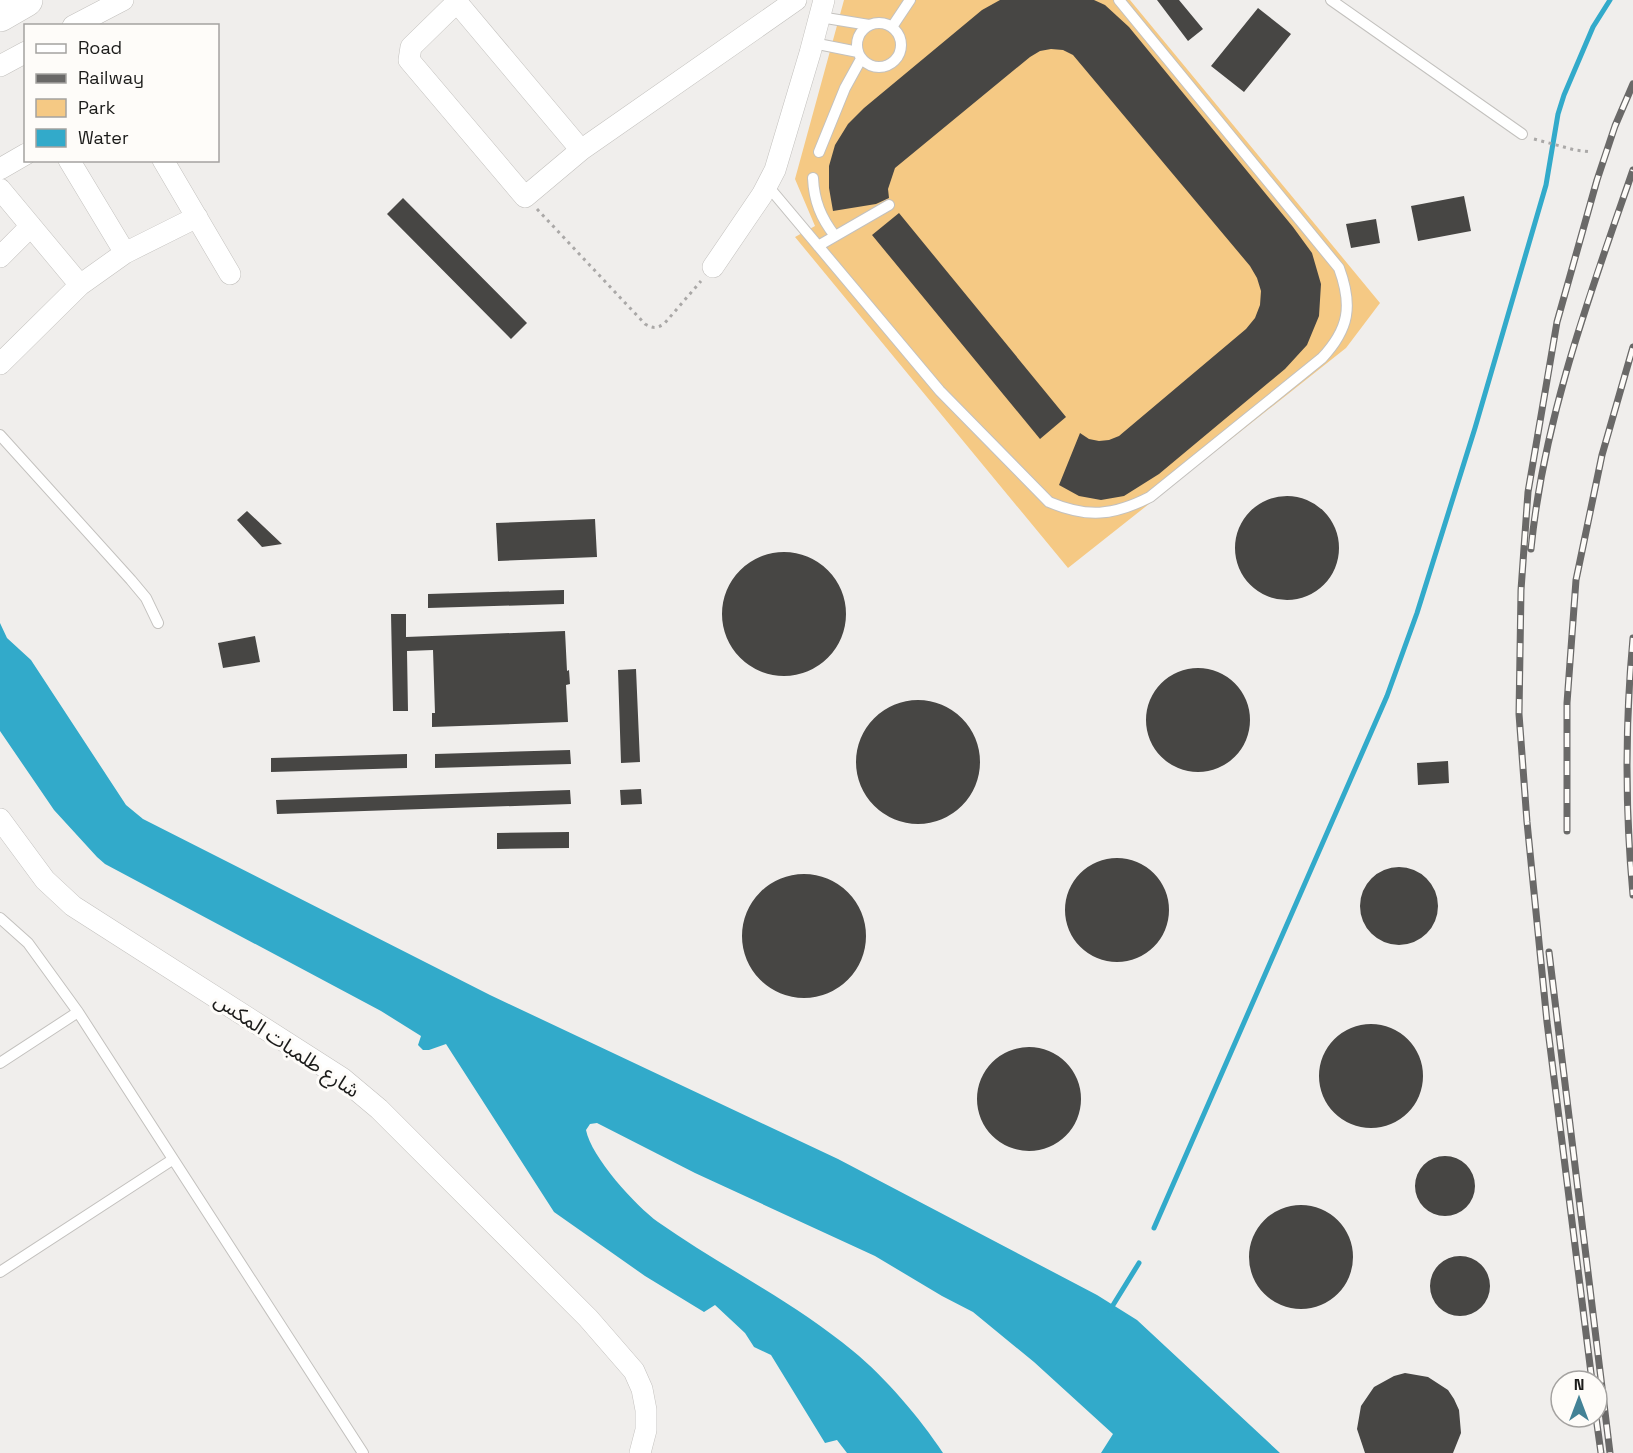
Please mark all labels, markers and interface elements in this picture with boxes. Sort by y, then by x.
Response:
legend [24,24,219,162]
text: Road [78,36,122,59]
text: Railway [78,66,144,89]
text: Park [78,96,116,119]
text: Water [78,126,129,149]
street label: شارع طلمبات المكس [208,987,365,1105]
north arrow [1549,1369,1609,1429]
text: N [1574,1374,1584,1395]

